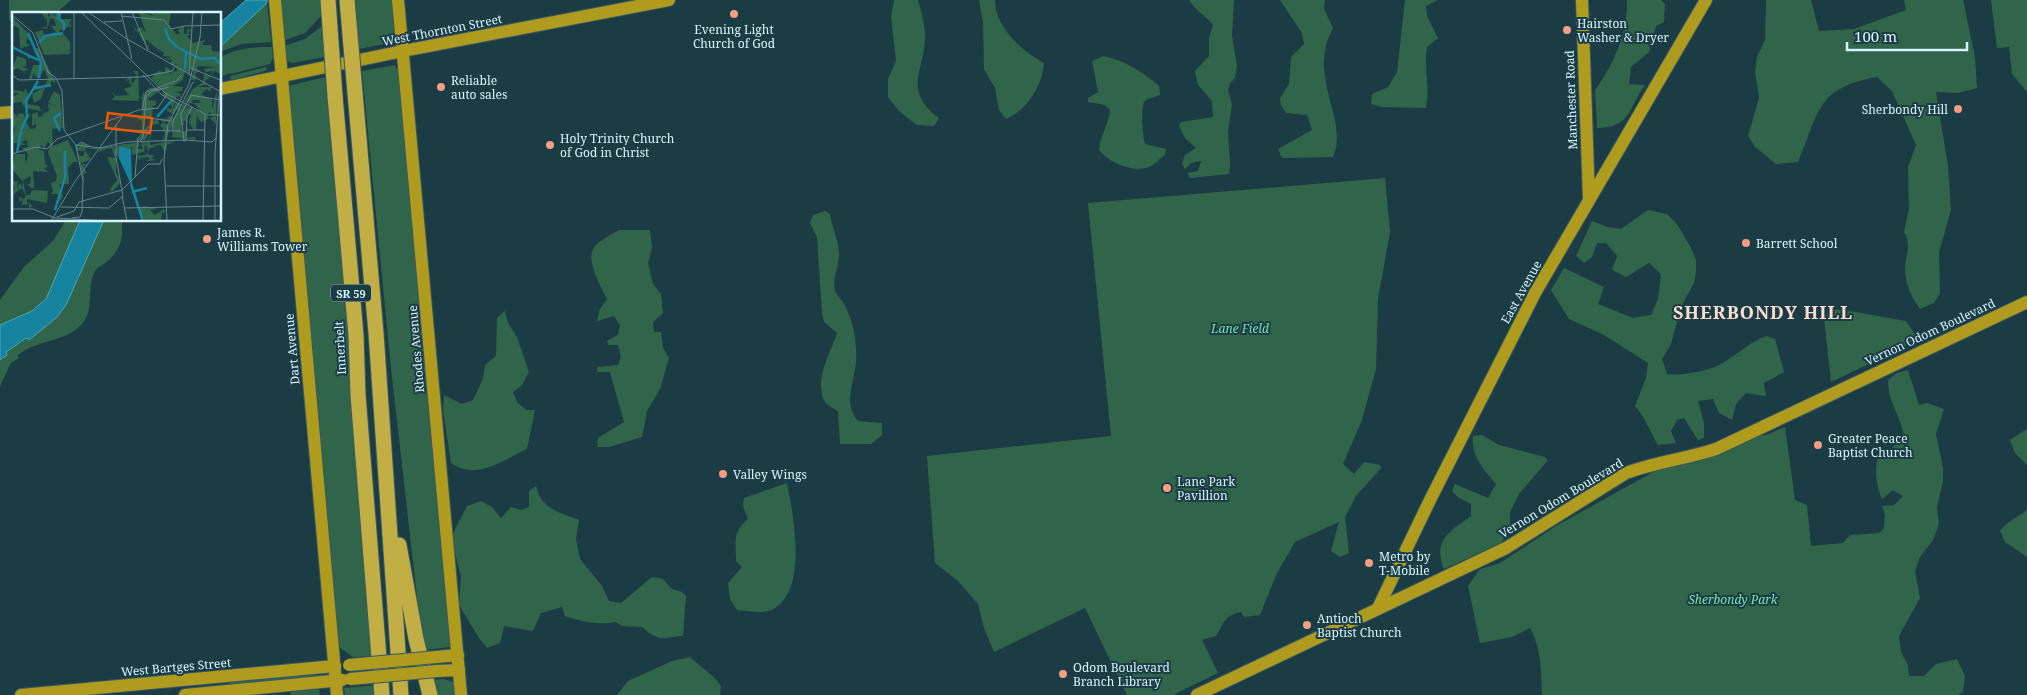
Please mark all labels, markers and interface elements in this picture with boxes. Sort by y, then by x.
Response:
marker: Evening Light Church of God [728,8,740,20]
street label: West Thornton Street [381,10,503,50]
inset map [12,12,221,221]
place label: Hairston Washer & Dryer [1577,15,1669,46]
scale bar [1847,20,1967,52]
place label: Evening Light Church of God [693,21,776,52]
marker: Hairston Washer & Dryer [1561,24,1573,36]
text: 100 m [1854,26,1897,46]
street label: Manchester Road [1561,49,1581,150]
place label: Reliable auto sales [451,72,507,103]
marker: Reliable auto sales [435,81,447,93]
place label: Sherbondy Hill [1862,101,1948,118]
marker: Sherbondy Hill [1952,103,1964,115]
place label: Holy Trinity Church of God in Christ [560,130,675,161]
marker: Holy Trinity Church of God in Christ [544,139,556,151]
place label: James R. Williams Tower [216,224,308,255]
marker: James R. Williams Tower [201,233,213,245]
place label: Barrett School [1756,235,1838,252]
marker: Barrett School [1740,237,1752,249]
street label: East Avenue [1497,257,1545,327]
road number: SR 59 [331,284,371,302]
street label: Vernon Odom Boulevard [1862,294,1998,370]
district label: SHERBONDY HILL [1673,300,1853,324]
street label: Rhodes Avenue [404,305,428,393]
street label: Dart Avenue [280,313,304,385]
park label: Lane Field [1210,320,1269,337]
street label: Innerbelt [330,321,350,375]
place label: Greater Peace Baptist Church [1828,430,1913,461]
marker: Greater Peace Baptist Church [1812,439,1824,451]
street label: Vernon Odom Boulevard [1496,454,1627,542]
place label: Valley Wings [733,466,807,483]
marker: Valley Wings [717,468,729,480]
place label: Lane Park Pavillion [1177,473,1236,504]
marker: Lane Park Pavillion [1161,482,1173,494]
place label: Metro by T-Mobile [1379,548,1431,579]
marker: Metro by T-Mobile [1363,557,1375,569]
park label: Sherbondy Park [1688,591,1779,608]
place label: Antioch Baptist Church [1317,610,1402,641]
marker: Antioch Baptist Church [1301,619,1313,631]
street label: West Bartges Street [120,654,232,680]
place label: Odom Boulevard Branch Library [1073,659,1171,690]
marker: Odom Boulevard Branch Library [1057,668,1069,680]

